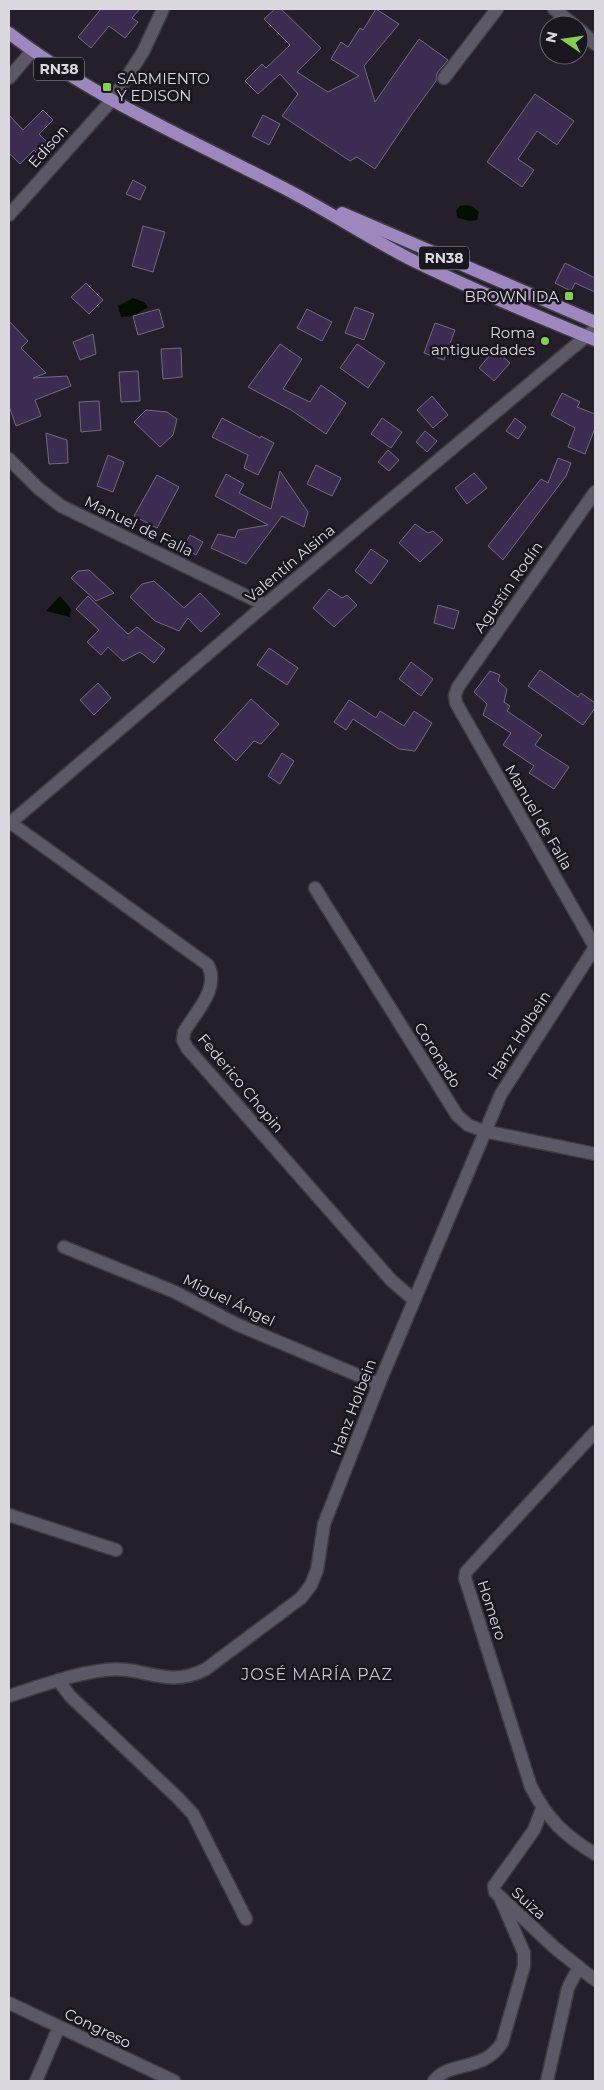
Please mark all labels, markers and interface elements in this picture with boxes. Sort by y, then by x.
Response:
north arrow [539,15,589,65]
text: N [541,30,561,45]
road number: RN38 [34,58,84,80]
place label: SARMIENTO Y EDISON [117,69,210,105]
marker: SARMIENTO Y EDISON [101,81,113,93]
street label: Edison [24,121,72,171]
road number: RN38 [419,247,469,270]
place label: BROWN IDA [464,287,559,306]
marker: BROWN IDA [563,290,575,302]
place label: Roma antiguedades [431,323,535,359]
marker: Roma antiguedades [539,335,551,347]
street label: Manuel de Falla [82,491,196,561]
street label: Valentín Alsina [241,520,339,606]
street label: Agustín Rodín [469,538,547,636]
street label: Manuel de Falla [501,761,577,873]
street label: Hanz Holbein [483,987,555,1083]
street label: Coronado [410,1019,466,1091]
street label: Federico Chopin [194,1030,288,1136]
street label: Miguel Ángel [180,1270,278,1330]
street label: Hanz Holbein [326,1356,380,1458]
street label: Homero [473,1578,511,1642]
district label: JOSÉ MARÍA PAZ [240,1665,393,1684]
street label: Suiza [508,1883,550,1923]
street label: Congreso [62,2004,134,2052]

